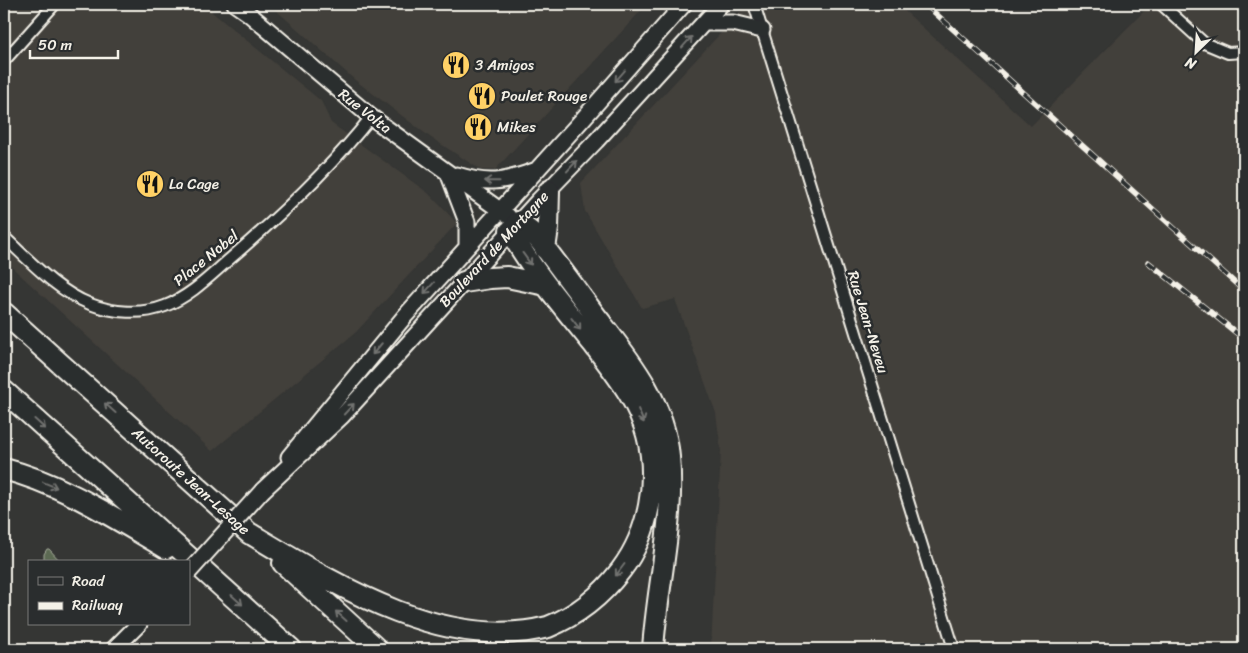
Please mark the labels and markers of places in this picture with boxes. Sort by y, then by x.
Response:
restaurant icon: 3 Amigos [441,50,471,80]
place label: 3 Amigos [475,52,535,78]
restaurant icon: Poulet Rouge [467,81,497,111]
place label: Poulet Rouge [501,83,587,109]
restaurant icon: Mikes [463,112,493,142]
place label: Mikes [497,114,536,140]
restaurant icon: La Cage [135,169,165,199]
place label: La Cage [169,171,219,197]

